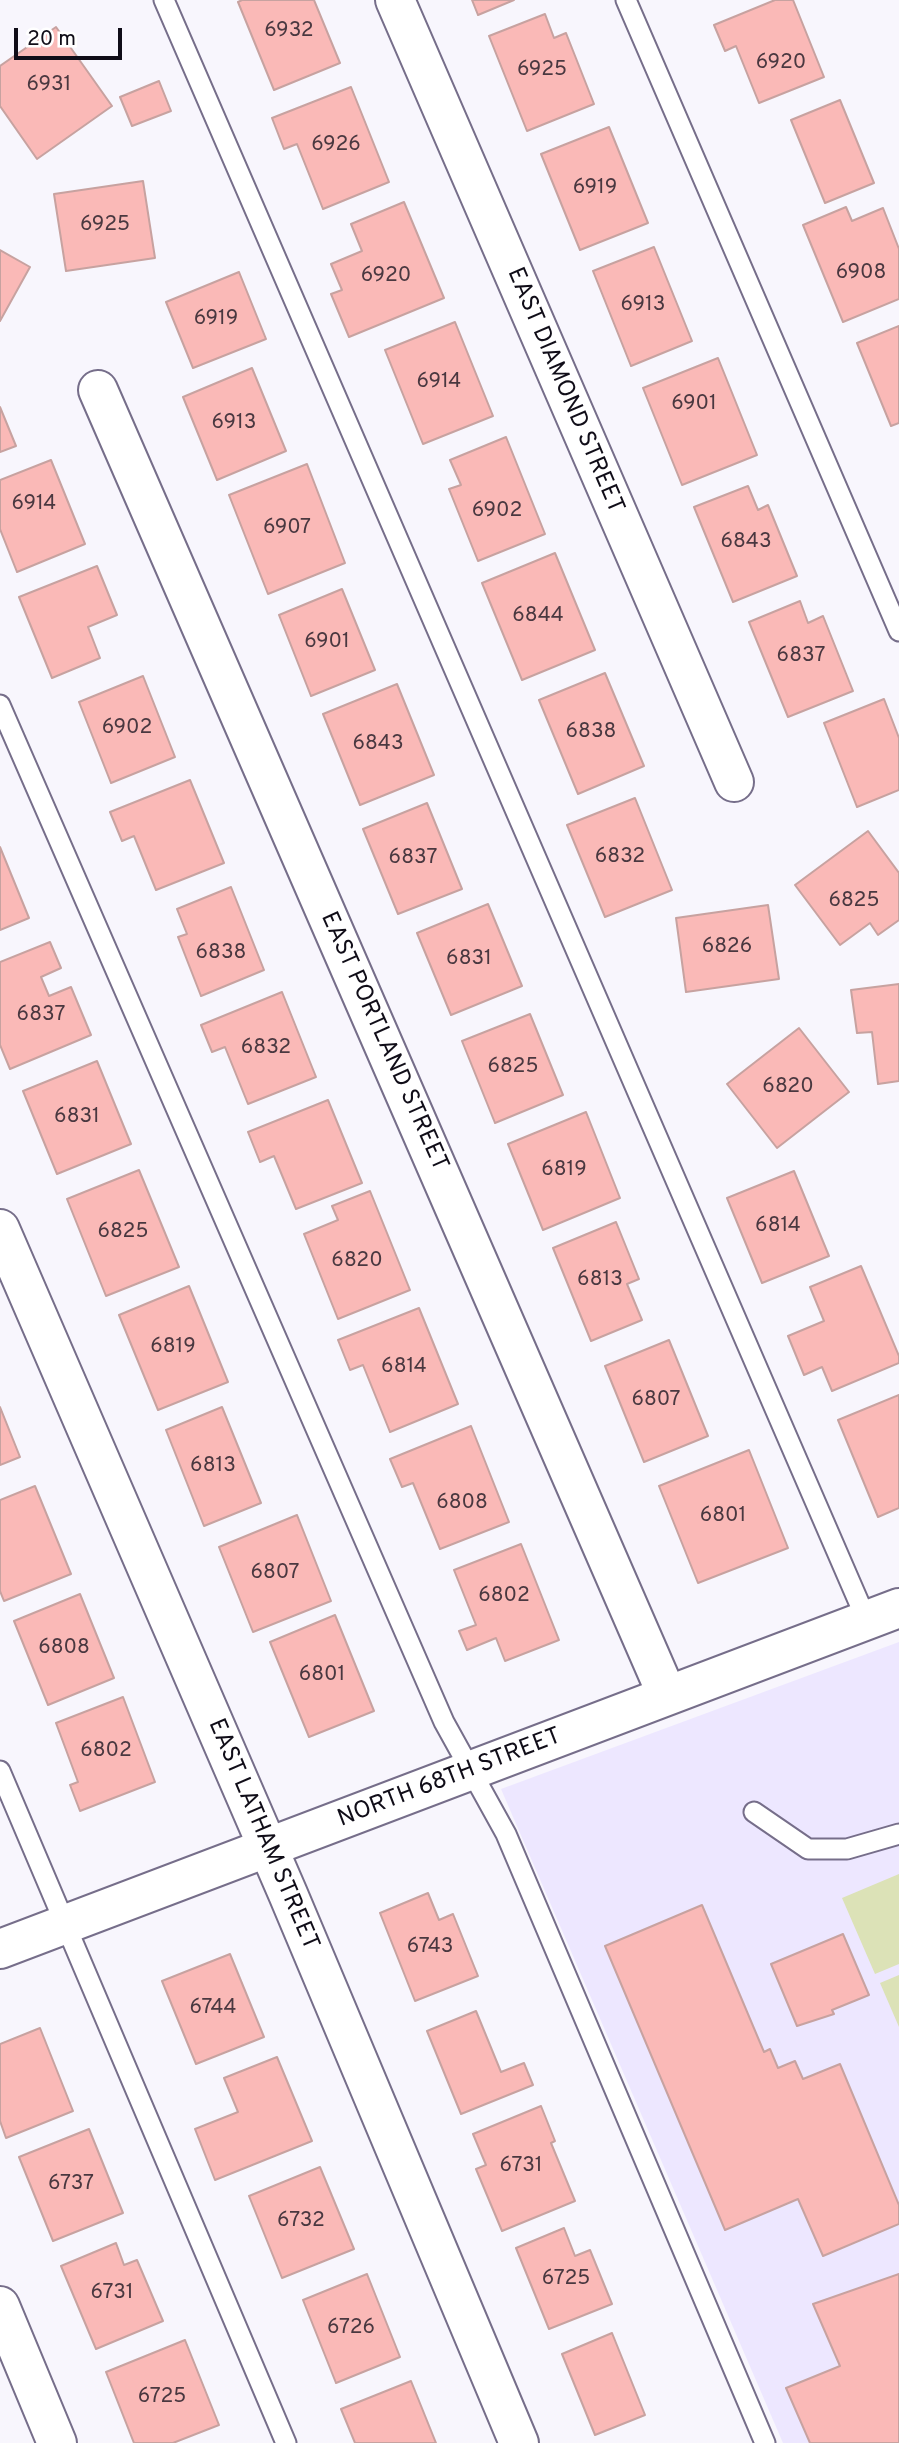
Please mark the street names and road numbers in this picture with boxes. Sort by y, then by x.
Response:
street label: EAST DIAMOND STREET [499,264,629,518]
street label: EAST PORTLAND STREET [313,908,453,1176]
street label: EAST LATHAM STREET [200,1715,324,1955]
street label: NORTH 68TH STREET [334,1723,566,1835]

